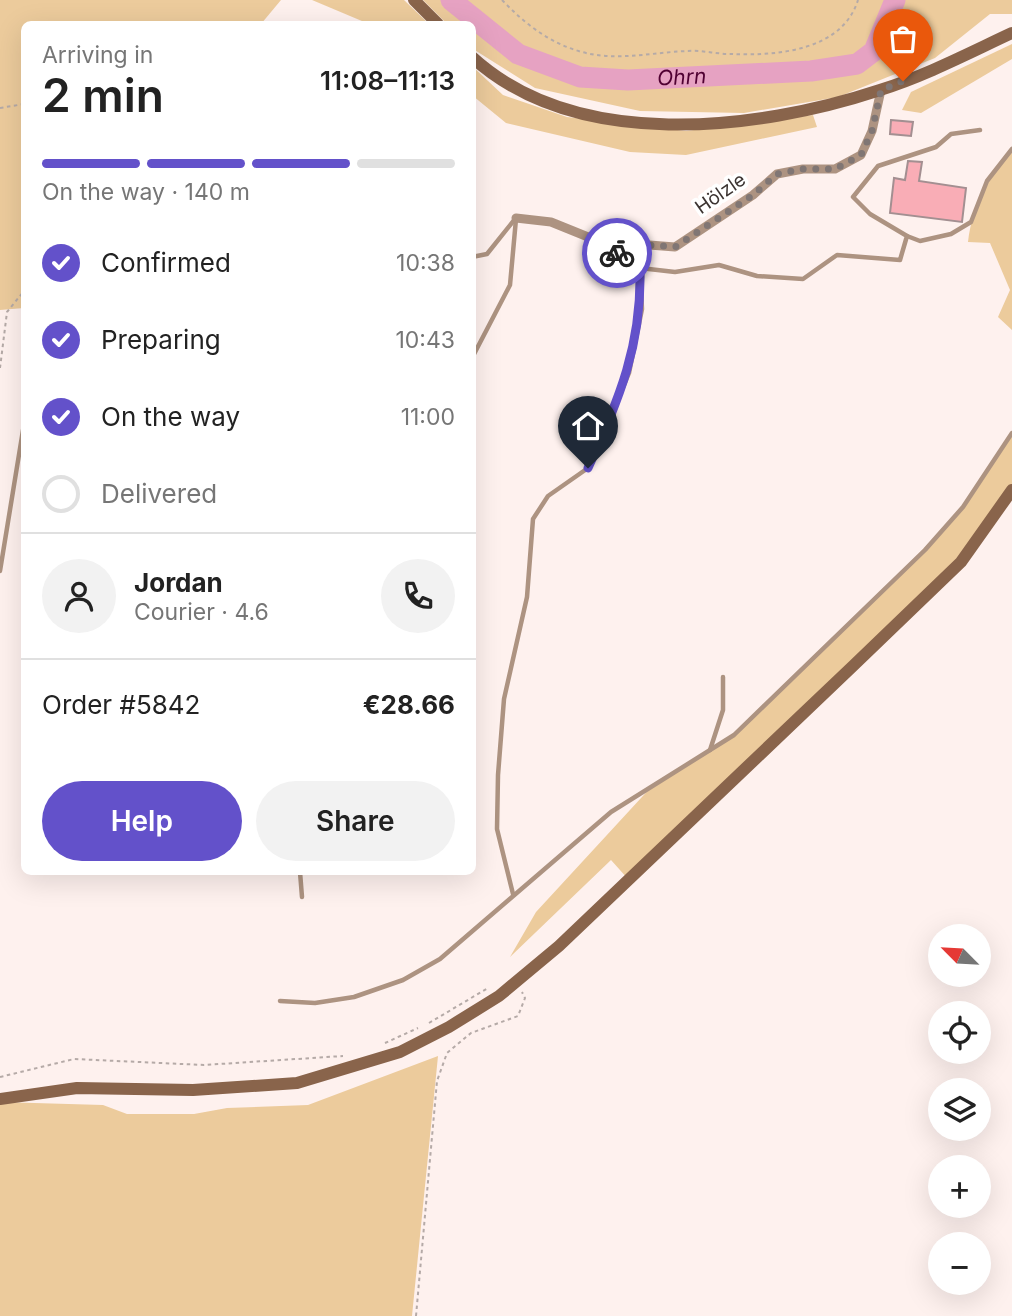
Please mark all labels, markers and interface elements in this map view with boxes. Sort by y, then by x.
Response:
pin [873,9,933,81]
icon: bag [884,20,922,58]
text: Arriving in [42,41,153,69]
water label: Ohrn [656,63,707,91]
text: 11:08–11:13 [320,65,455,96]
text: 2 min [42,67,164,123]
street label: Hölzle [691,168,750,219]
text: On the way · 140 m [42,178,250,206]
courier [582,218,652,288]
icon: bike [598,234,636,272]
icon: check [42,244,80,282]
text: Confirmed [101,247,231,278]
text: 10:38 [396,249,455,277]
icon: check [42,321,80,359]
text: Preparing [101,324,221,355]
text: 10:43 [395,326,455,354]
pin [558,396,618,468]
icon: check [42,398,80,436]
text: On the way [101,401,240,432]
text: 11:00 [401,403,455,431]
icon: home [569,407,607,445]
text: Delivered [101,478,217,509]
button: person [42,559,116,633]
button: phone [381,559,455,633]
text: Jordan [134,567,223,598]
text: Courier · 4.6 [134,598,269,626]
text: Order #5842 [42,689,200,720]
text: €28.66 [363,689,455,720]
button: Help [42,781,242,861]
button: Share [256,781,455,861]
north arrow [928,924,990,987]
map controls [928,924,991,1295]
button: locate [928,1001,991,1064]
button: layers [928,1078,991,1141]
button: + [928,1155,991,1218]
button: − [928,1232,991,1295]

